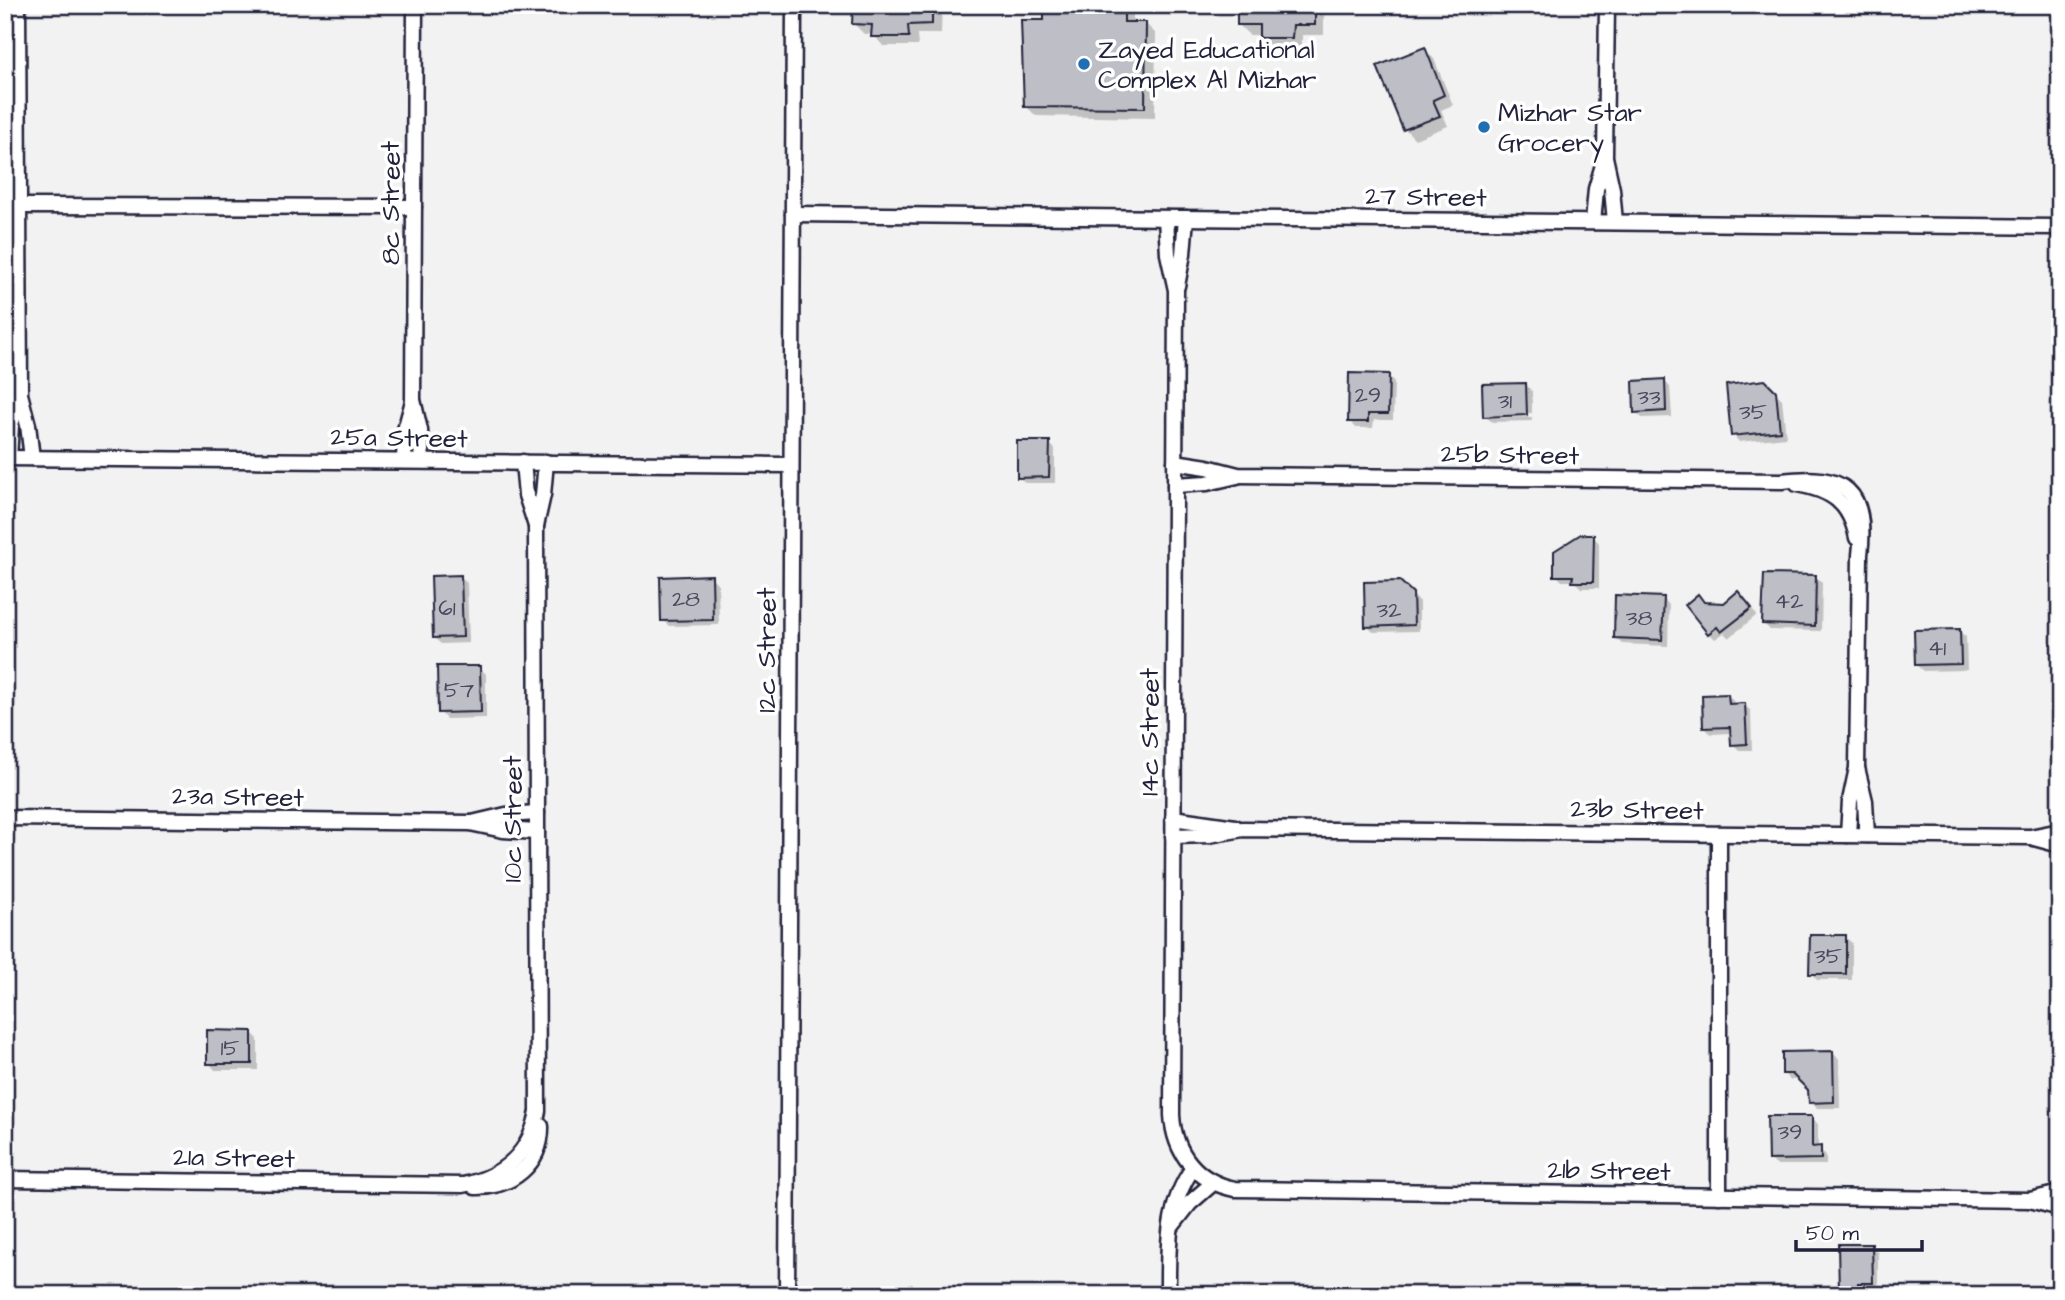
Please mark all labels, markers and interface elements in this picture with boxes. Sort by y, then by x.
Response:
place label: Zayed Educational Complex Al Mizhar [1098,32,1316,98]
marker: Zayed Educational Complex Al Mizhar [1076,56,1092,72]
place label: Mizhar Star Grocery [1498,95,1642,163]
marker: Mizhar Star Grocery [1476,119,1492,135]
street label: 8c Street [373,141,409,265]
street label: 27 Street [1365,178,1488,216]
house number: 29 [1355,379,1381,411]
house number: 33 [1637,381,1661,413]
house number: 31 [1498,385,1512,417]
house number: 35 [1739,396,1767,428]
street label: 25a Street [330,419,468,457]
street label: 25b Street [1440,436,1580,474]
house number: 28 [672,583,700,615]
house number: 42 [1775,585,1803,617]
street label: 12c Street [749,587,785,713]
house number: 61 [438,592,456,624]
house number: 32 [1377,594,1401,626]
house number: 38 [1626,602,1652,634]
house number: 41 [1928,632,1946,664]
street label: 14c Street [1132,667,1168,796]
house number: 57 [444,674,474,706]
street label: 10c Street [495,755,531,882]
street label: 23a Street [172,778,305,816]
street label: 23b Street [1570,791,1704,829]
house number: 35 [1814,940,1842,972]
house number: 15 [220,1032,240,1064]
house number: 39 [1778,1116,1802,1148]
street label: 21a Street [173,1139,296,1177]
street label: 21b Street [1547,1152,1671,1190]
scale bar [1796,1209,1922,1253]
text: 50 m [1806,1219,1860,1248]

